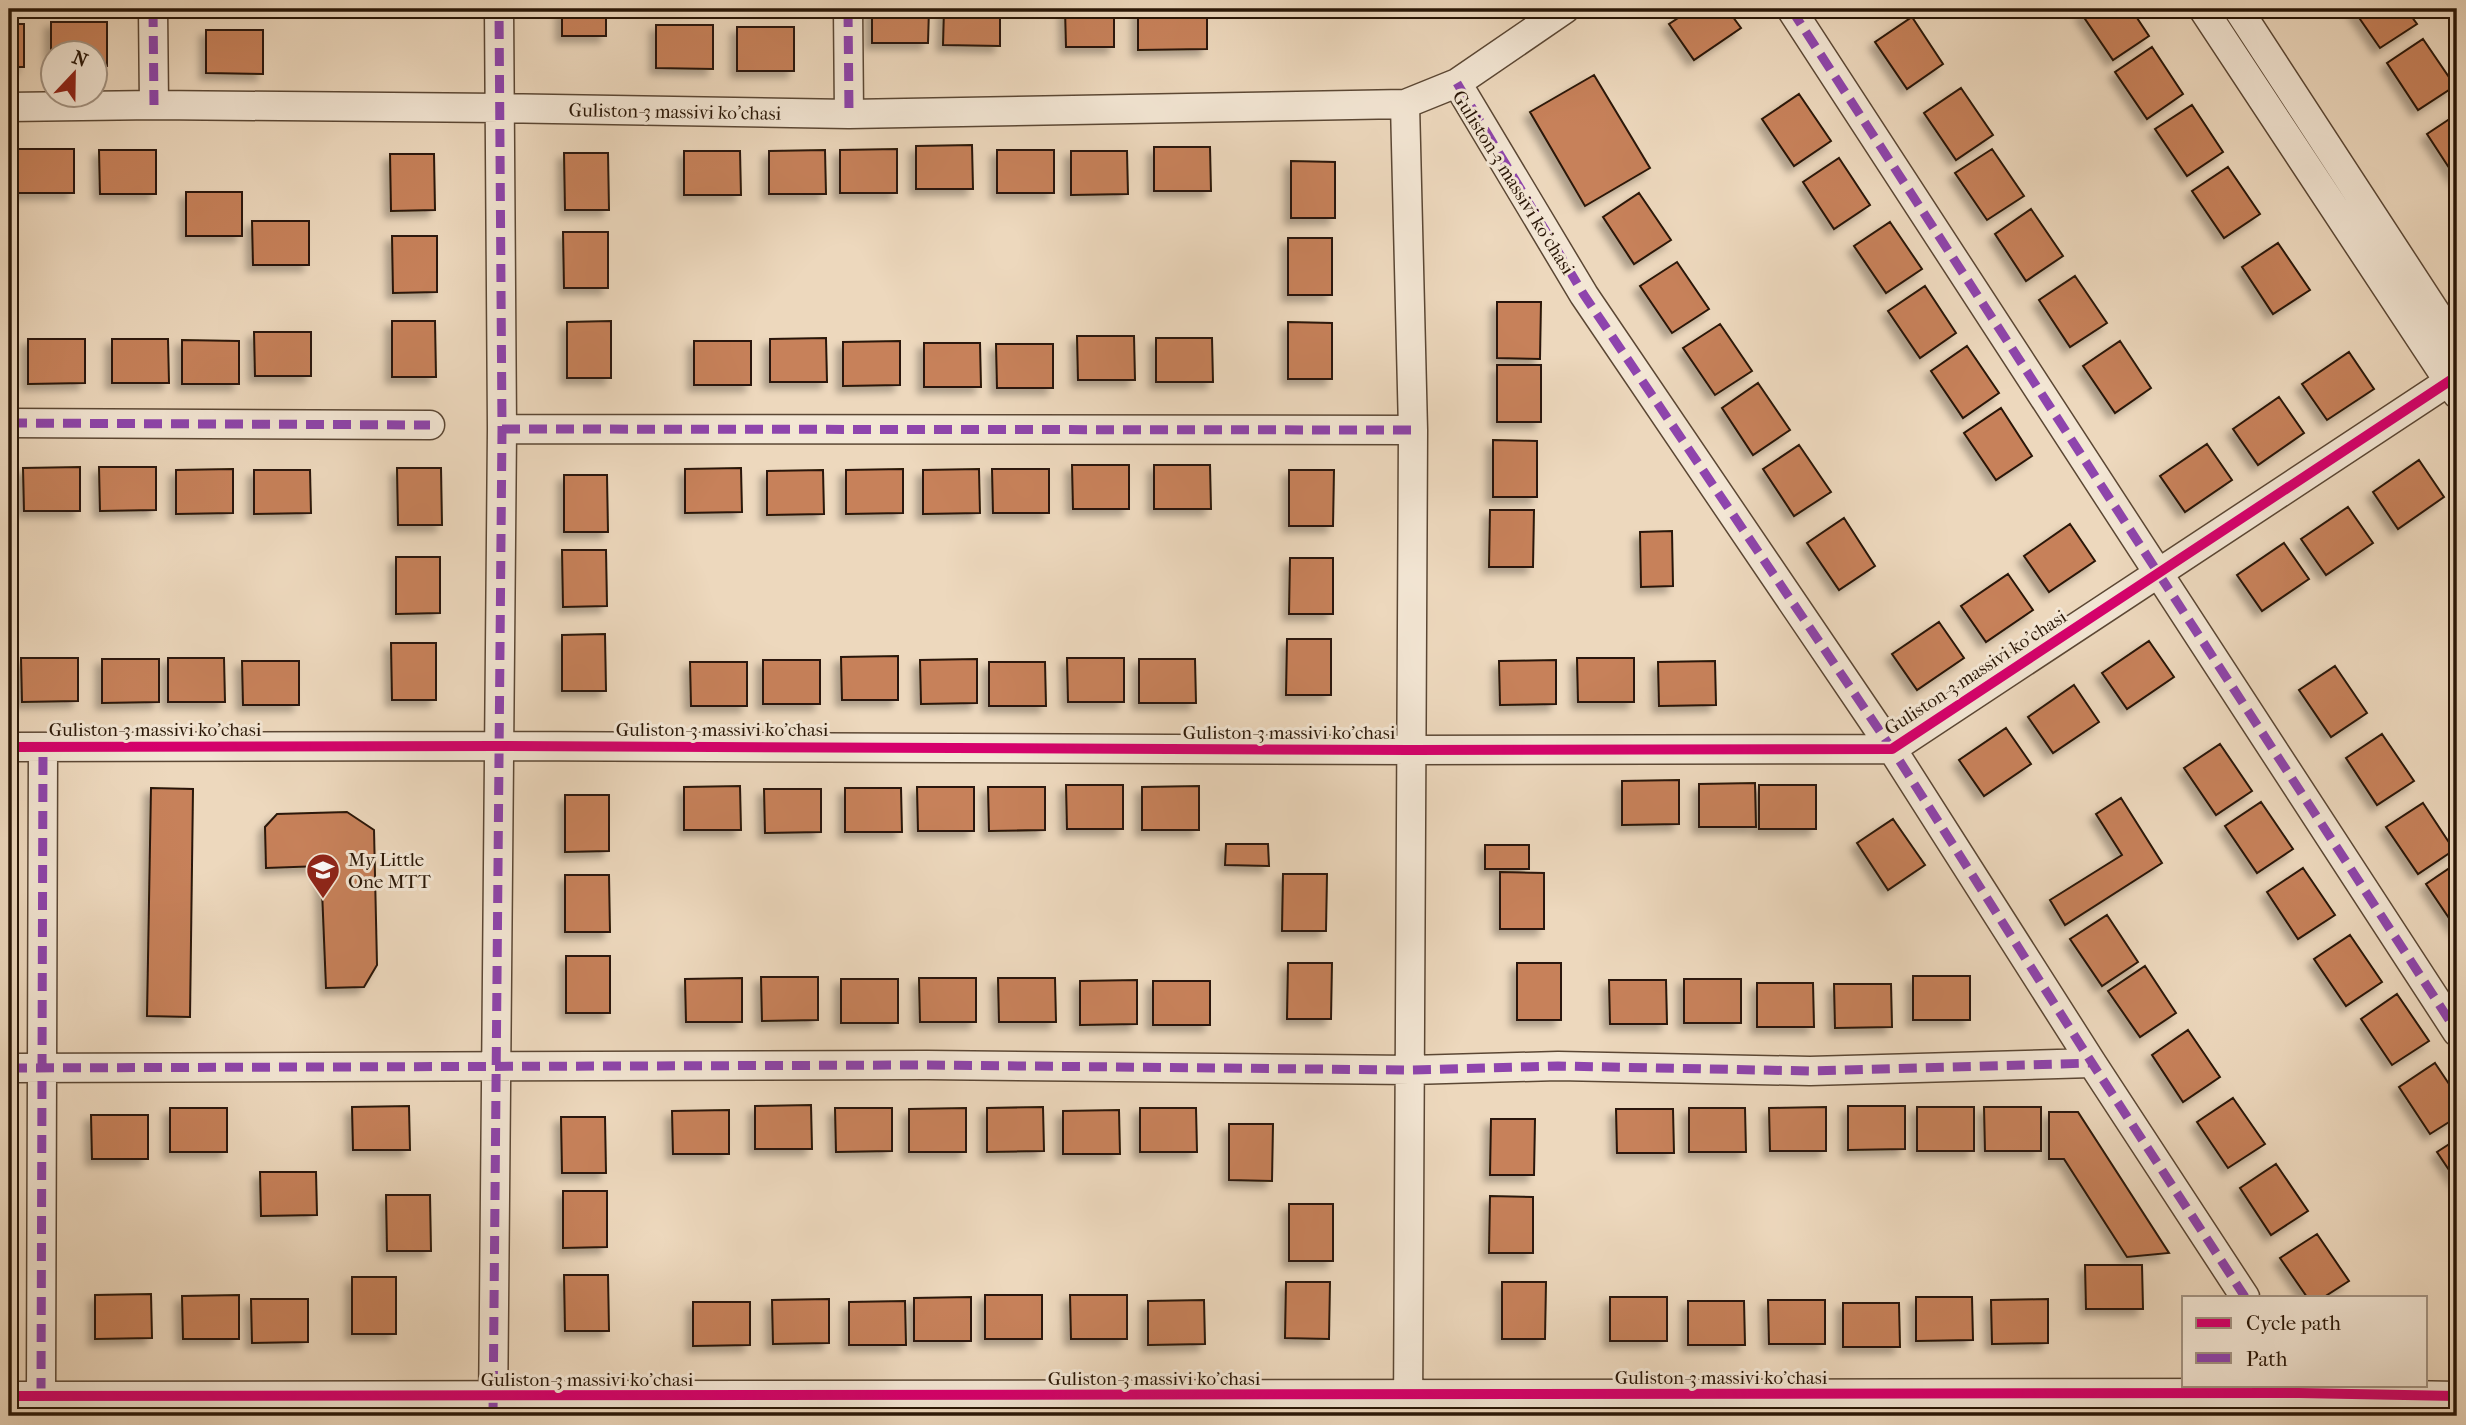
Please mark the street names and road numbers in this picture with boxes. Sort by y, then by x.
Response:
street label: Guliston-3 massivi ko'chasi [1447,87,1579,279]
street label: Guliston-3 massivi ko'chasi [568,99,782,125]
street label: Guliston-3 massivi ko'chasi [1880,605,2071,740]
street label: Guliston-3 massivi ko'chasi [49,719,262,741]
street label: Guliston-3 massivi ko'chasi [616,719,829,741]
street label: Guliston-3 massivi ko'chasi [1183,722,1396,744]
street label: Guliston-3 massivi ko'chasi [1615,1367,1828,1389]
street label: Guliston-3 massivi ko'chasi [1048,1368,1261,1390]
street label: Guliston-3 massivi ko'chasi [481,1369,694,1391]

